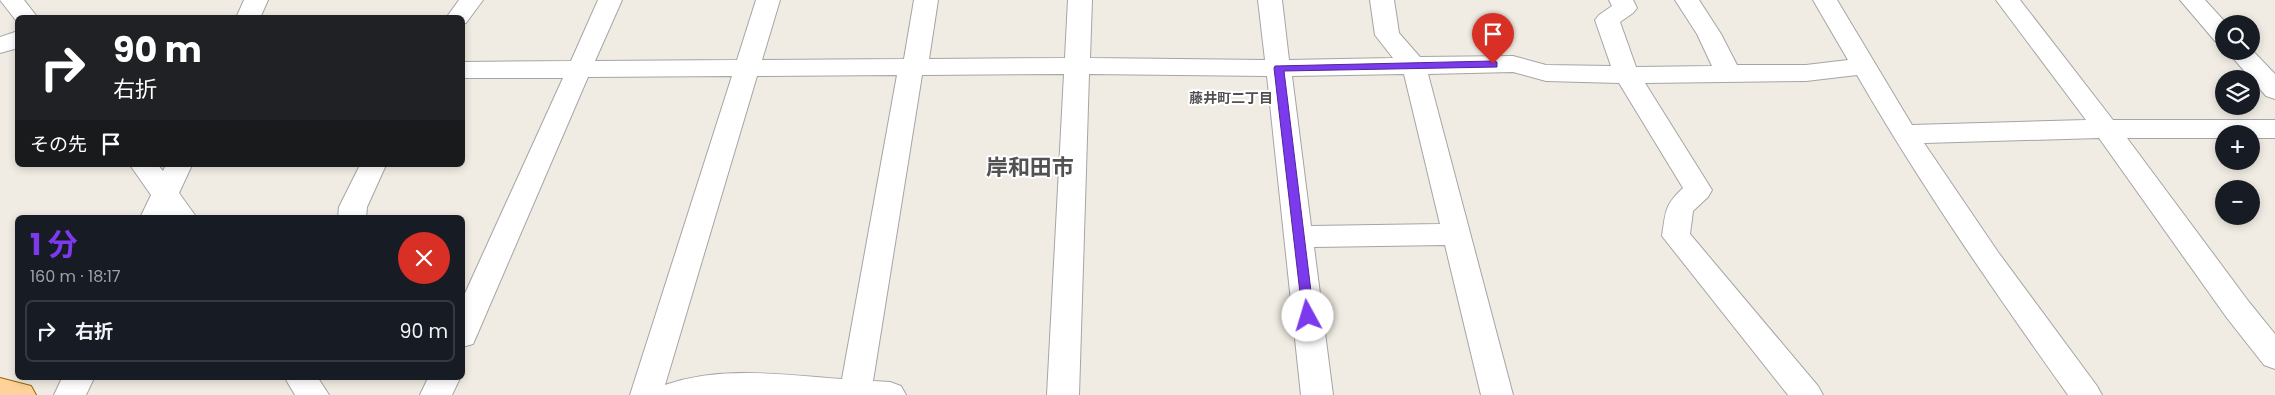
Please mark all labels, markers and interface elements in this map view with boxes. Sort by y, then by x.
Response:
pin [1472,13,1514,64]
map controls [2215,15,2260,225]
button: search [2215,15,2260,60]
icon: arrive [1479,20,1507,48]
text: 90 m [113,25,202,74]
icon: right [30,35,95,100]
button: layers [2215,70,2260,115]
text: 右折 [113,74,157,105]
district label: 藤井町二丁目 [1189,88,1273,108]
button: + [2215,125,2260,170]
icon: arrive [97,130,125,158]
text: その先 [30,131,87,158]
district label: 岸和田市 [986,152,1074,183]
button: − [2215,180,2260,225]
text: 1 分 [30,223,78,266]
button: close [398,232,450,284]
text: 160 m · 18:17 [30,265,121,288]
position arrow [1281,289,1333,341]
icon: right [32,317,60,345]
text: 右折 [75,318,113,345]
text: 90 m [399,318,448,345]

